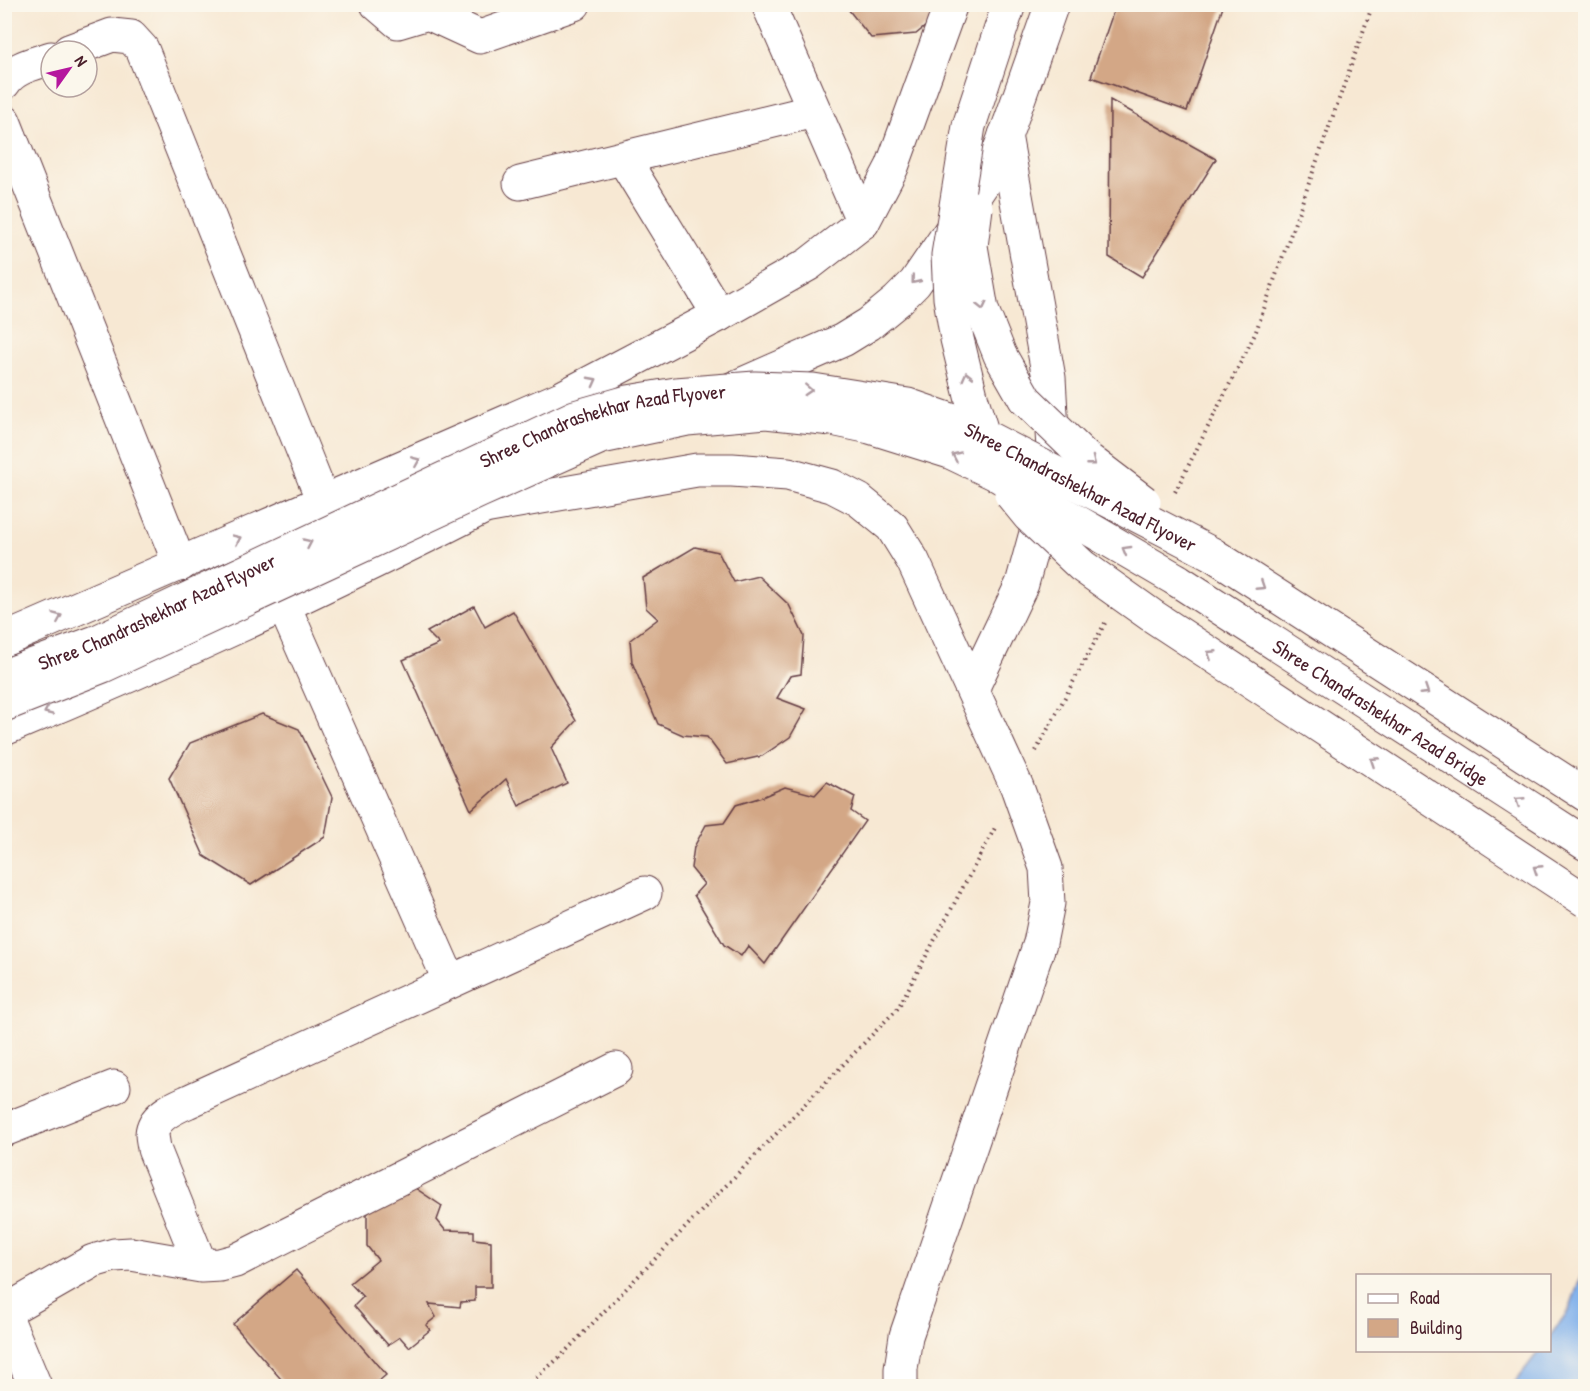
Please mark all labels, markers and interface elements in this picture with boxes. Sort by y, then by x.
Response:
north arrow [39,39,99,99]
text: N [70,51,93,71]
one-way arrow [912,274,923,285]
one-way arrow [975,300,988,310]
one-way arrow [961,372,974,382]
street label: Shree Chandrashekhar Azad Flyover [475,377,727,474]
one-way arrow [587,377,598,388]
one-way arrow [803,383,812,396]
street label: Shree Chandrashekhar Azad Flyover [960,415,1202,558]
one-way arrow [952,451,963,463]
one-way arrow [1085,454,1096,465]
one-way arrow [409,456,420,468]
one-way arrow [231,535,242,547]
one-way arrow [301,538,312,550]
street label: Shree Chandrashekhar Azad Flyover [34,546,280,676]
one-way arrow [1122,546,1133,558]
one-way arrow [1255,578,1265,590]
one-way arrow [52,612,63,624]
street label: Shree Chandrashekhar Azad Bridge [1268,632,1494,791]
one-way arrow [1207,650,1217,662]
one-way arrow [1419,684,1429,696]
one-way arrow [43,704,54,716]
one-way arrow [1369,758,1380,769]
one-way arrow [1515,796,1525,808]
one-way arrow [1532,865,1543,876]
legend [1356,1274,1551,1352]
text: Road [1410,1285,1440,1310]
text: Building [1410,1315,1462,1340]

